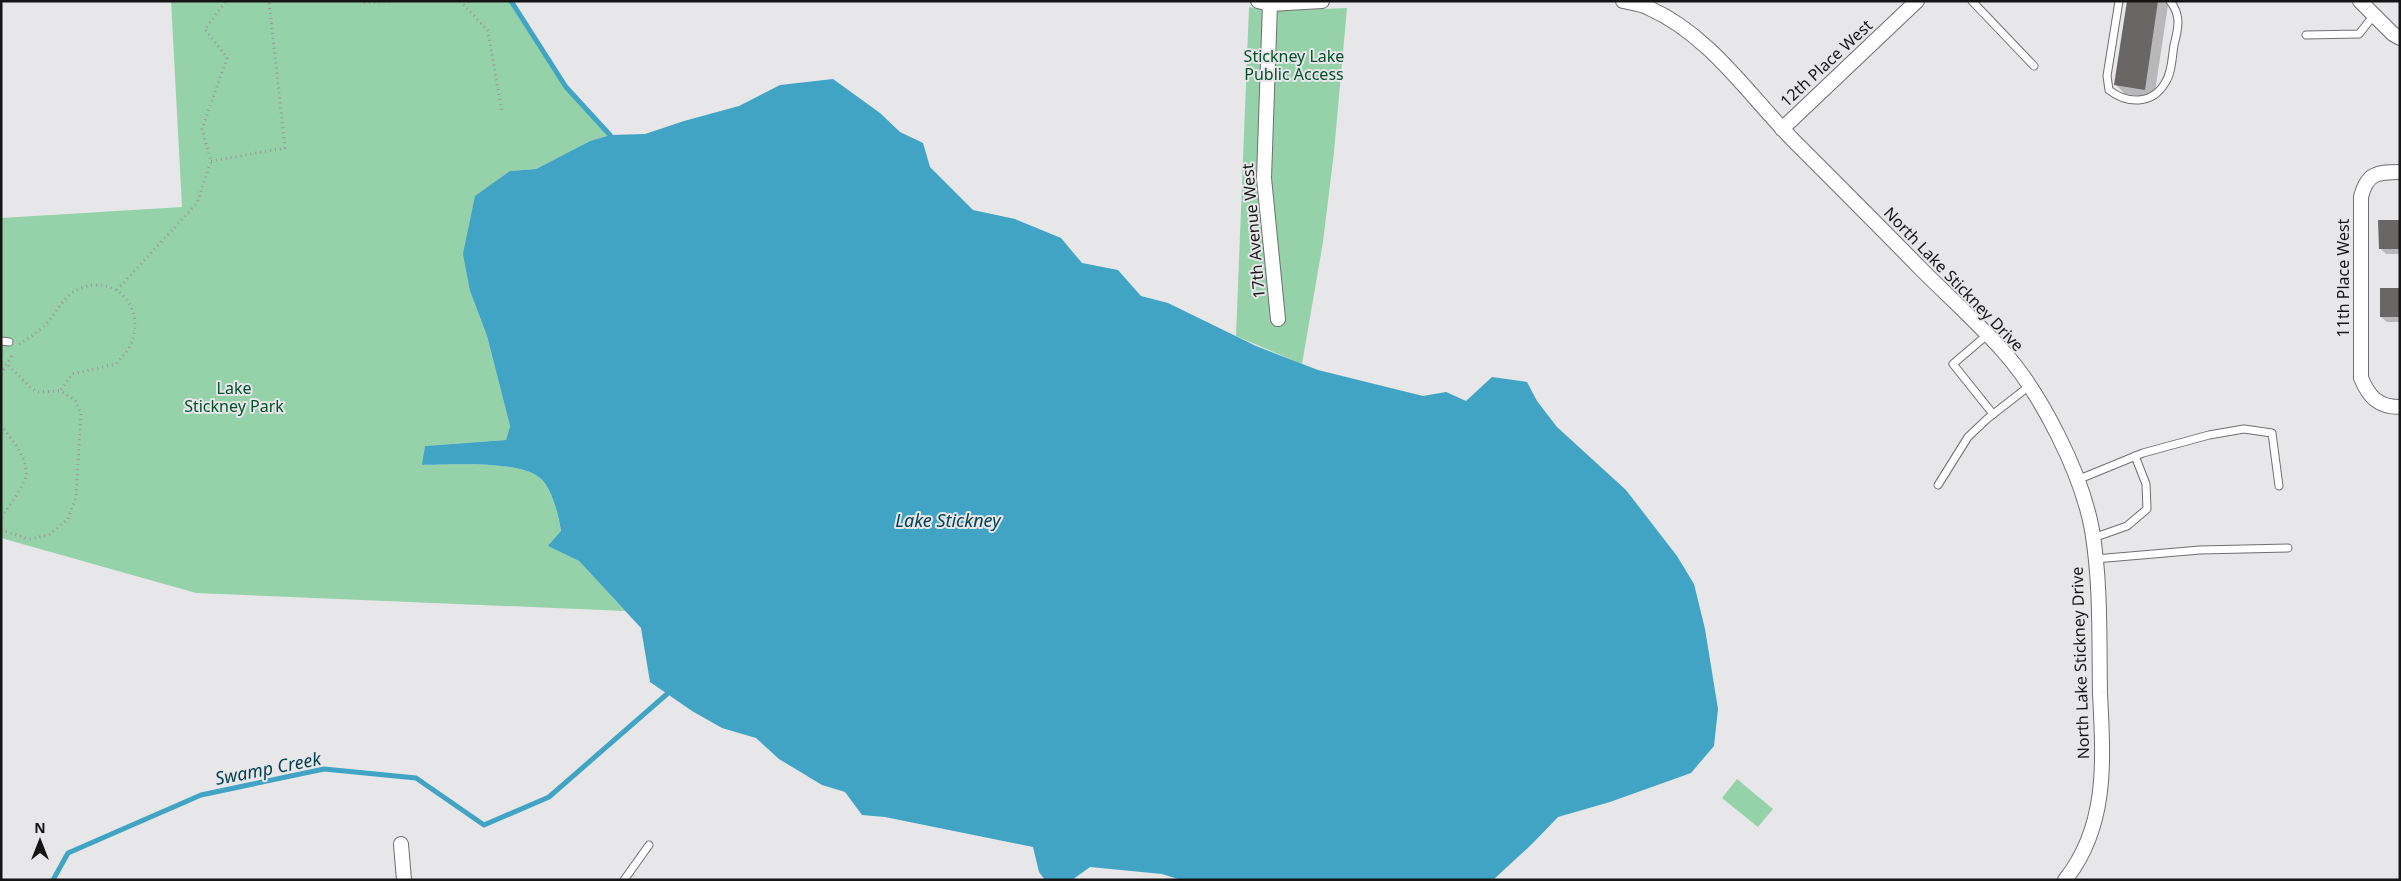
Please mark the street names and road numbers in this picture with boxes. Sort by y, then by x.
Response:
street label: 12th Place West [1775,14,1877,112]
street label: 17th Avenue West [1236,162,1270,299]
street label: North Lake Stickney Drive [1879,202,2029,356]
street label: 11th Place West [2332,218,2354,337]
street label: North Lake Stickney Drive [2066,566,2094,760]

